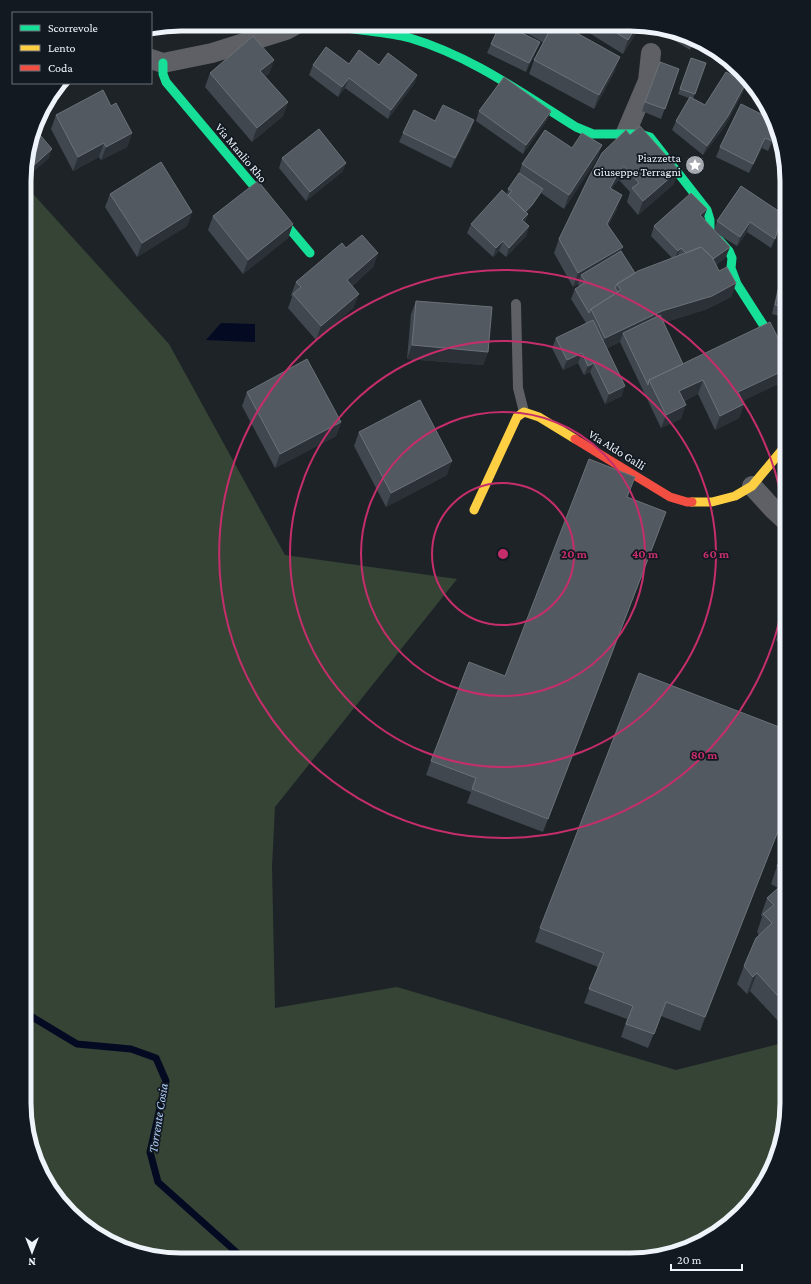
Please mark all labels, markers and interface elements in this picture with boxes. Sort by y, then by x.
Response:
legend [12,12,152,84]
text: Scorrevole [48,21,98,35]
text: Lento [48,41,76,55]
text: Coda [48,61,73,75]
street label: Via Manlio Rho [212,120,270,186]
place label: Piazzetta Giuseppe Terragni [593,151,681,179]
place icon: Piazzetta Giuseppe Terragni [684,154,706,176]
street label: Via Aldo Galli [586,427,648,473]
centre of rings [496,547,510,561]
text: 20 m [561,547,588,561]
text: 40 m [632,547,659,561]
text: 60 m [703,547,730,561]
text: 80 m [691,748,718,762]
water label: Torrente Cosia [145,1082,171,1154]
north arrow [12,1232,52,1272]
scale bar [671,1246,742,1272]
text: 20 m [677,1253,702,1267]
text: N [28,1256,36,1268]

